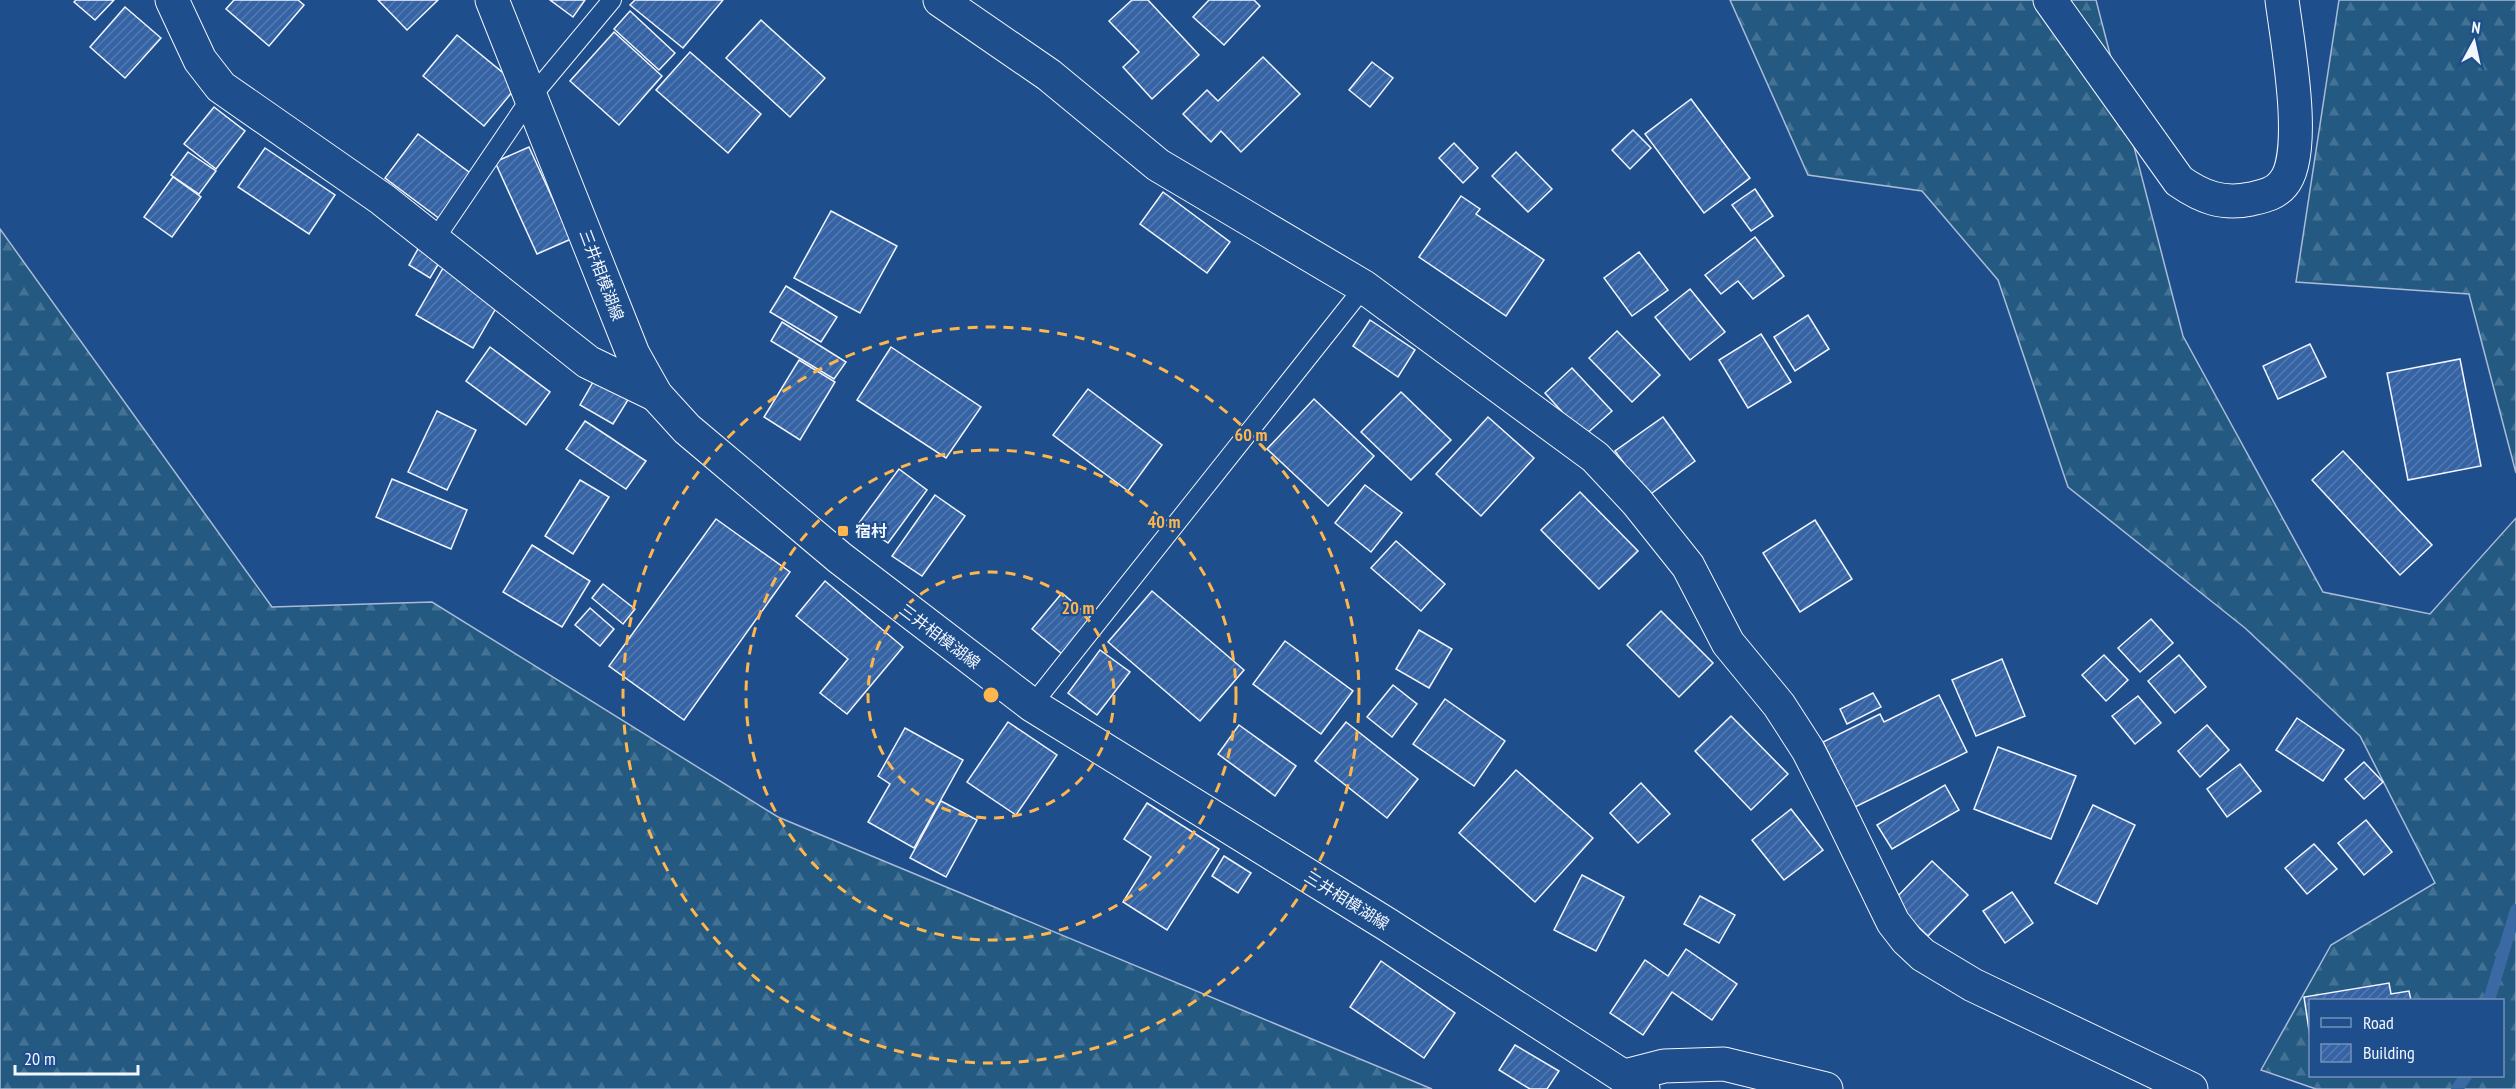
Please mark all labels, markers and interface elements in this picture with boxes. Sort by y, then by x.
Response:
north arrow [2444,12,2504,72]
text: N [2470,17,2482,38]
street label: 三井相模湖線 [575,227,629,323]
text: 60 m [1235,423,1267,446]
text: 40 m [1148,510,1180,533]
place label: 宿村 [855,521,887,541]
marker: 宿村 [836,524,850,538]
text: 20 m [1062,596,1094,619]
street label: 三井相模湖線 [896,599,984,673]
centre of rings [981,685,1001,705]
street label: 三井相模湖線 [1301,866,1393,934]
legend [2309,999,2504,1077]
text: Road [2363,1011,2394,1034]
scale bar [15,1038,138,1076]
text: Building [2363,1041,2415,1064]
text: 20 m [24,1047,56,1070]

